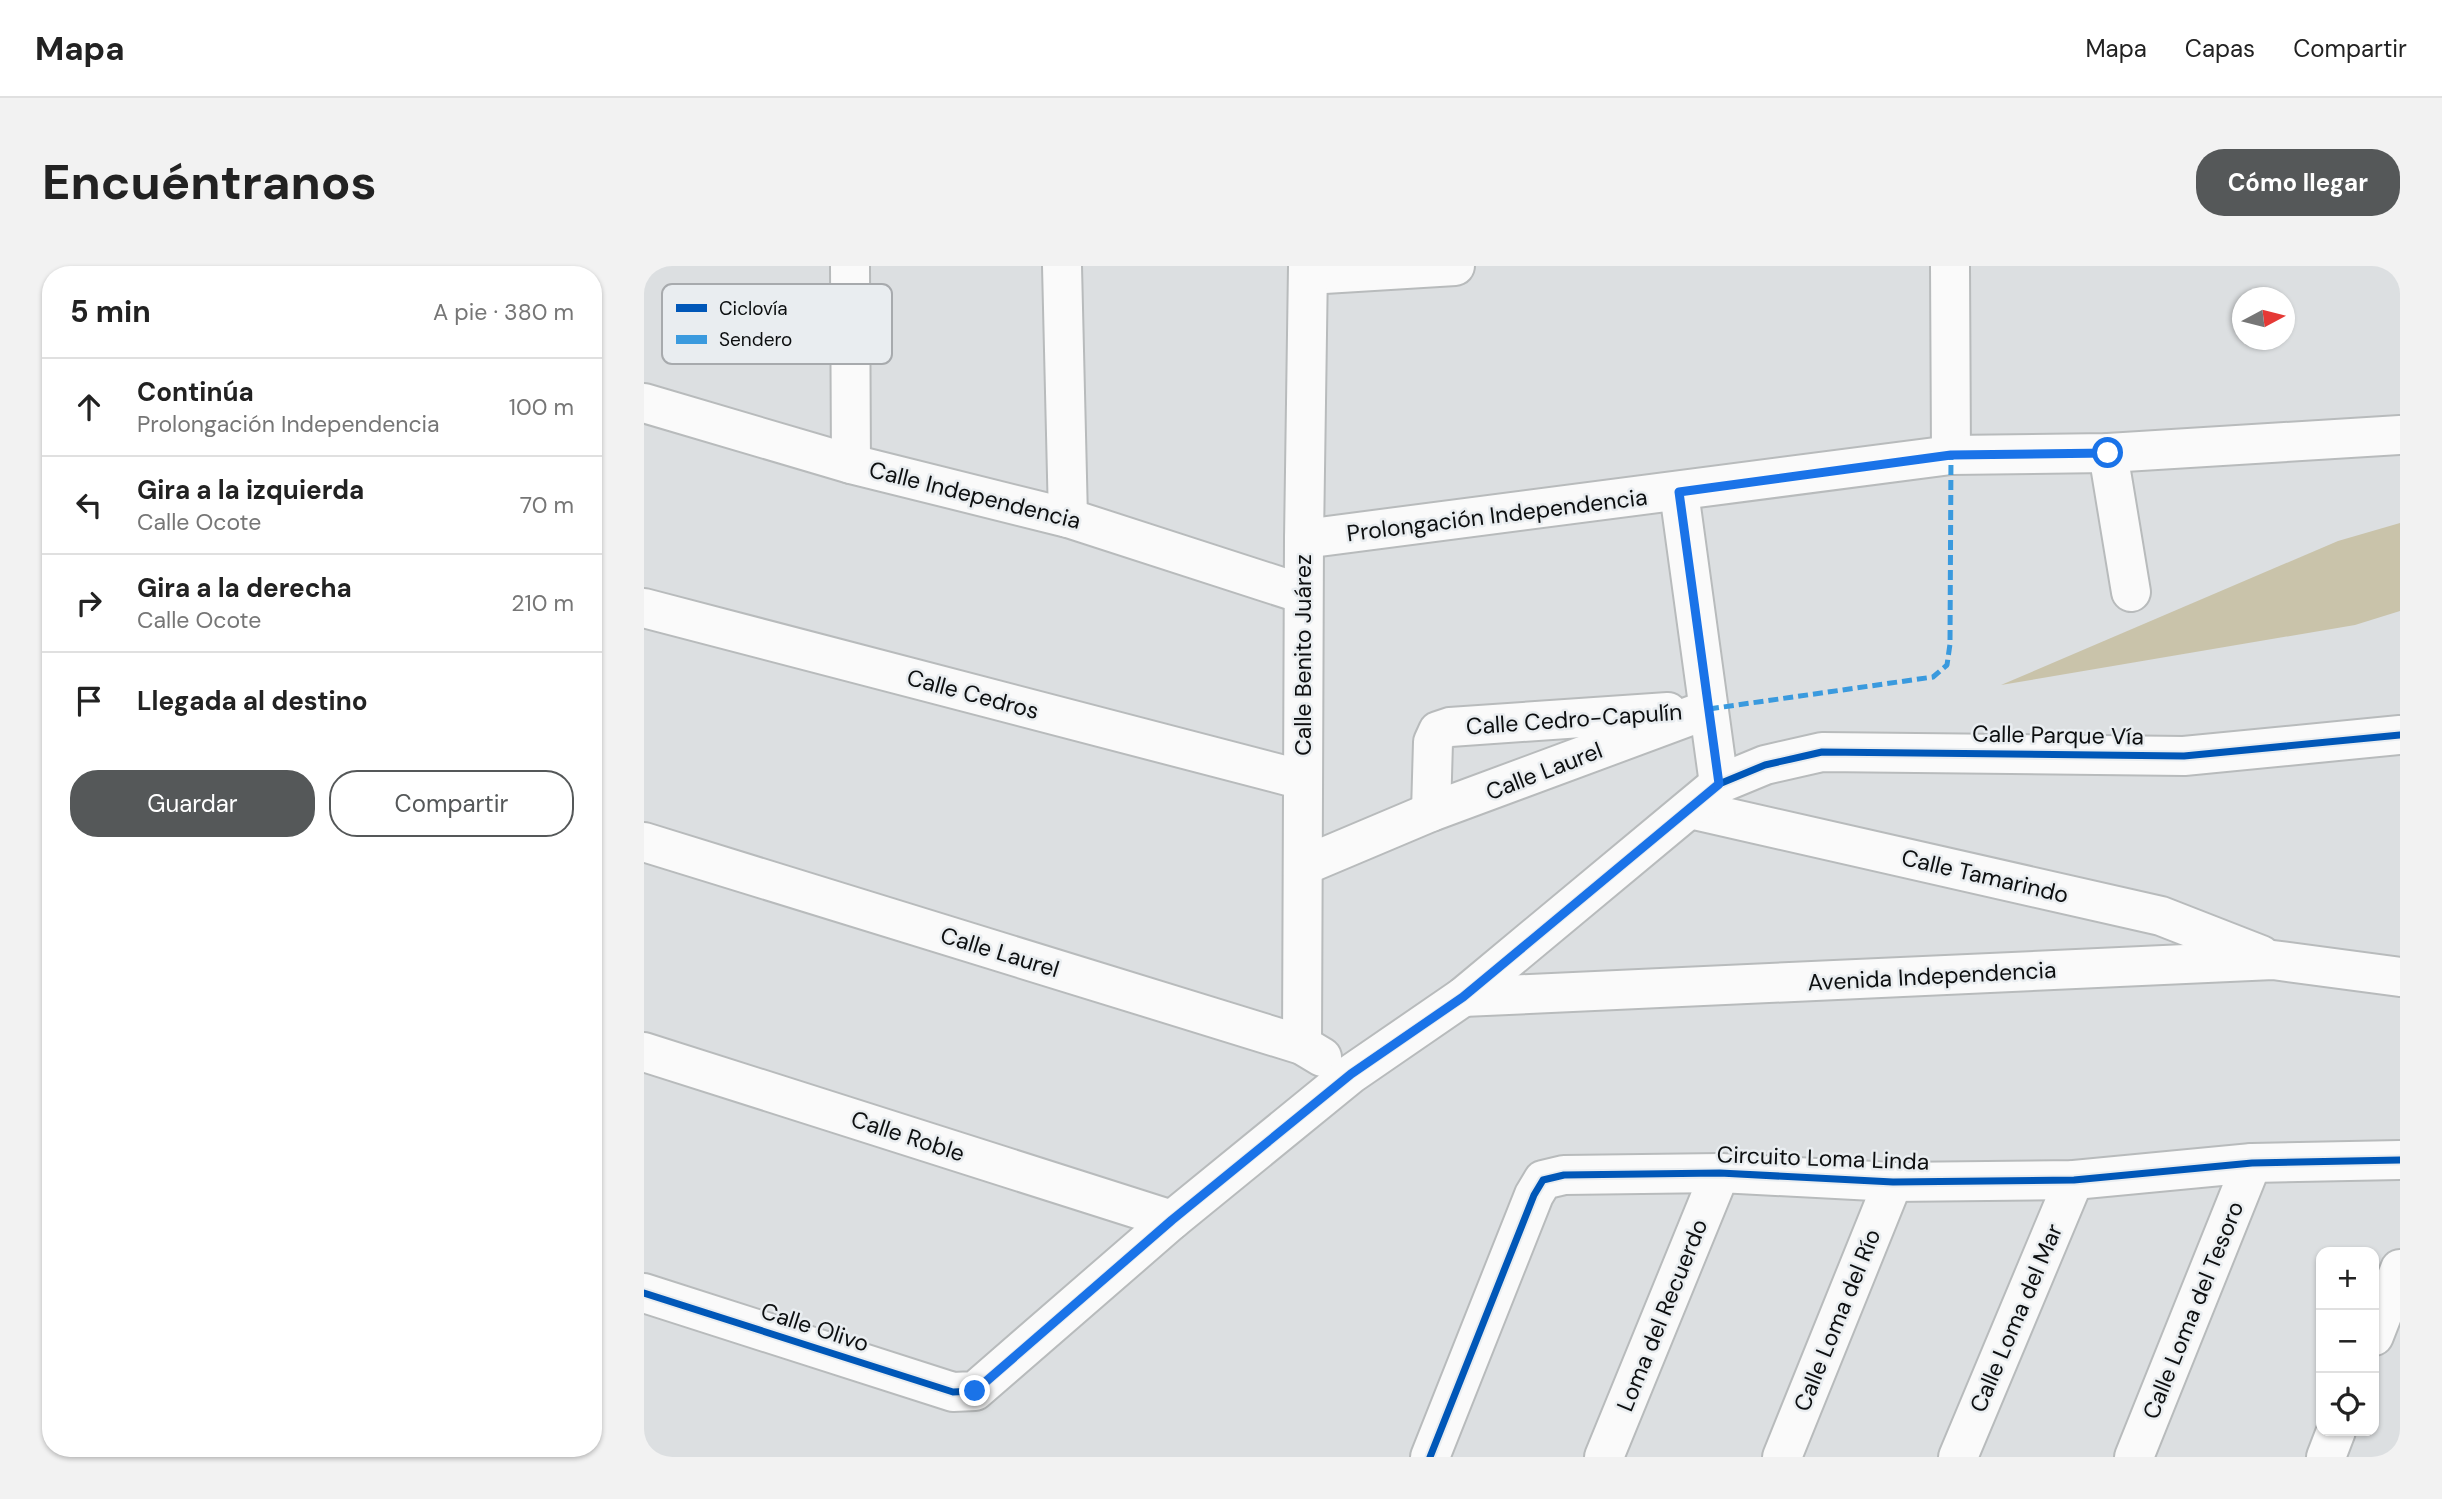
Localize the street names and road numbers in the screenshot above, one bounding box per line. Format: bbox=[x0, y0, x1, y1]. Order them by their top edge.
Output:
street label: Calle Independencia bbox=[866, 454, 1084, 536]
street label: Prolongación Independencia bbox=[1345, 482, 1649, 548]
street label: Calle Benito Juárez bbox=[1288, 554, 1318, 756]
street label: Calle Cedros bbox=[904, 662, 1042, 726]
street label: Calle Cedro-Capulín bbox=[1465, 696, 1683, 742]
street label: Calle Parque Vía bbox=[1972, 719, 2144, 751]
street label: Calle Laurel bbox=[1481, 735, 1607, 807]
street label: Calle Tamarindo bbox=[1899, 842, 2071, 910]
street label: Calle Laurel bbox=[937, 920, 1063, 984]
street label: Avenida Independencia bbox=[1807, 955, 2057, 997]
street label: Calle Roble bbox=[847, 1104, 969, 1168]
street label: Circuito Loma Linda bbox=[1716, 1139, 1930, 1177]
street label: Calle Loma del Tesoro bbox=[2136, 1197, 2250, 1423]
street label: Loma del Recuerdo bbox=[1610, 1214, 1714, 1416]
street label: Calle Loma del Mar bbox=[1963, 1219, 2069, 1417]
street label: Calle Loma del Río bbox=[1787, 1224, 1887, 1416]
street label: Calle Olivo bbox=[757, 1295, 873, 1359]

